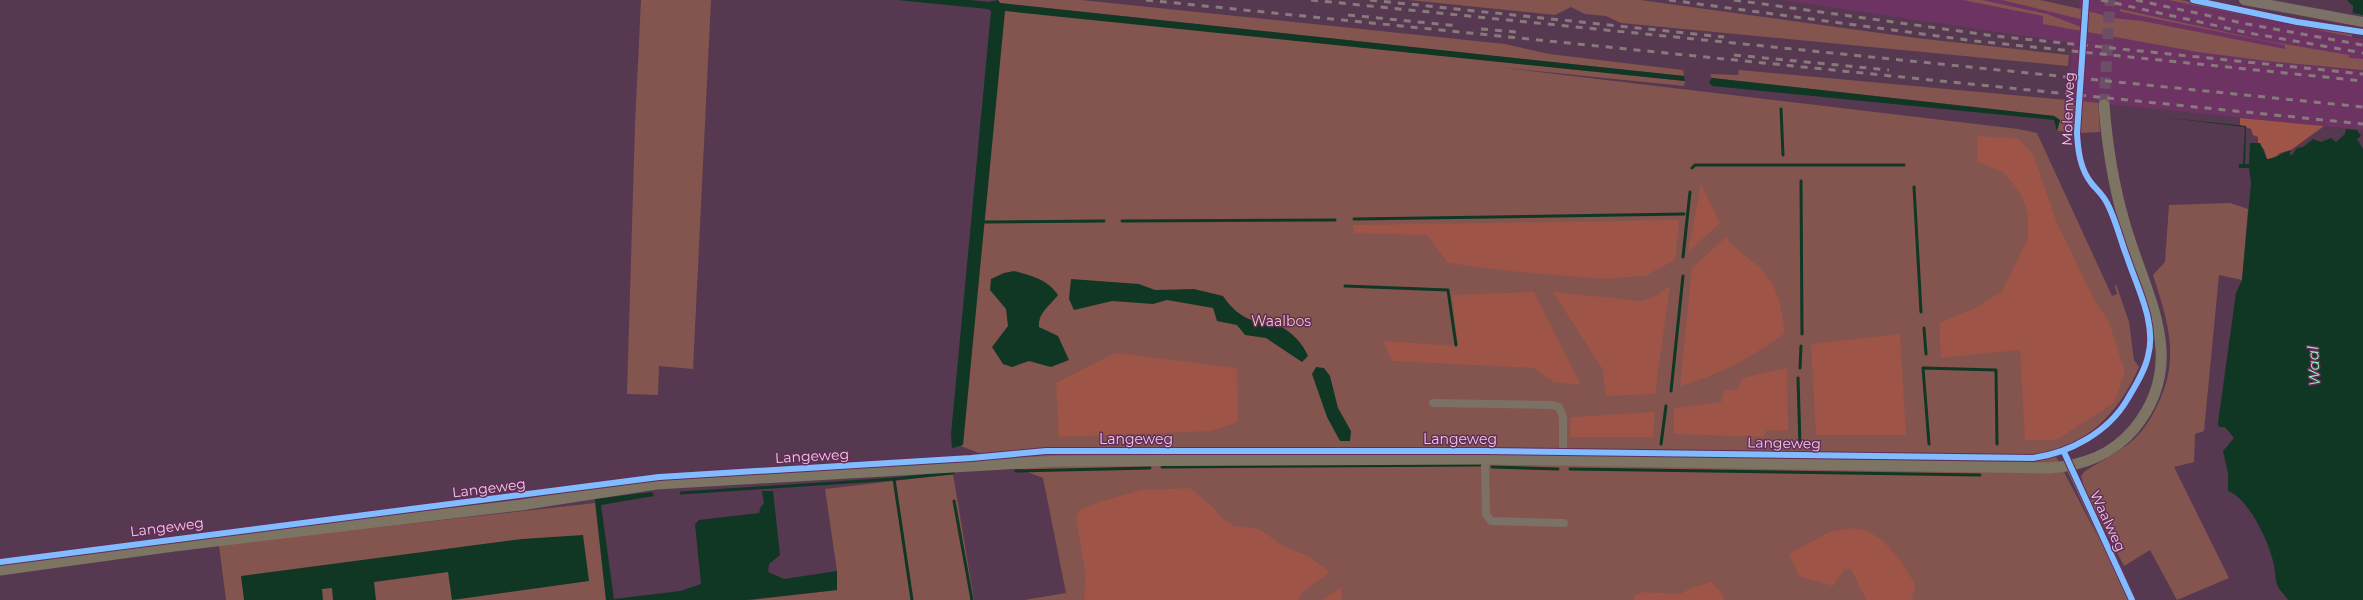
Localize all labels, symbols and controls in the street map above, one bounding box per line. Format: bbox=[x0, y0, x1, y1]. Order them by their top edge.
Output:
street label: Molenweg bbox=[2058, 72, 2078, 146]
park label: Waalbos bbox=[1251, 312, 1311, 330]
water label: Waal bbox=[2303, 346, 2324, 386]
street label: Langeweg bbox=[1099, 430, 1173, 448]
street label: Langeweg bbox=[1423, 430, 1497, 448]
street label: Langeweg bbox=[1747, 433, 1821, 453]
street label: Langeweg bbox=[775, 445, 849, 467]
street label: Langeweg bbox=[451, 475, 527, 501]
street label: Waalweg bbox=[2086, 488, 2130, 554]
street label: Langeweg bbox=[129, 514, 205, 540]

